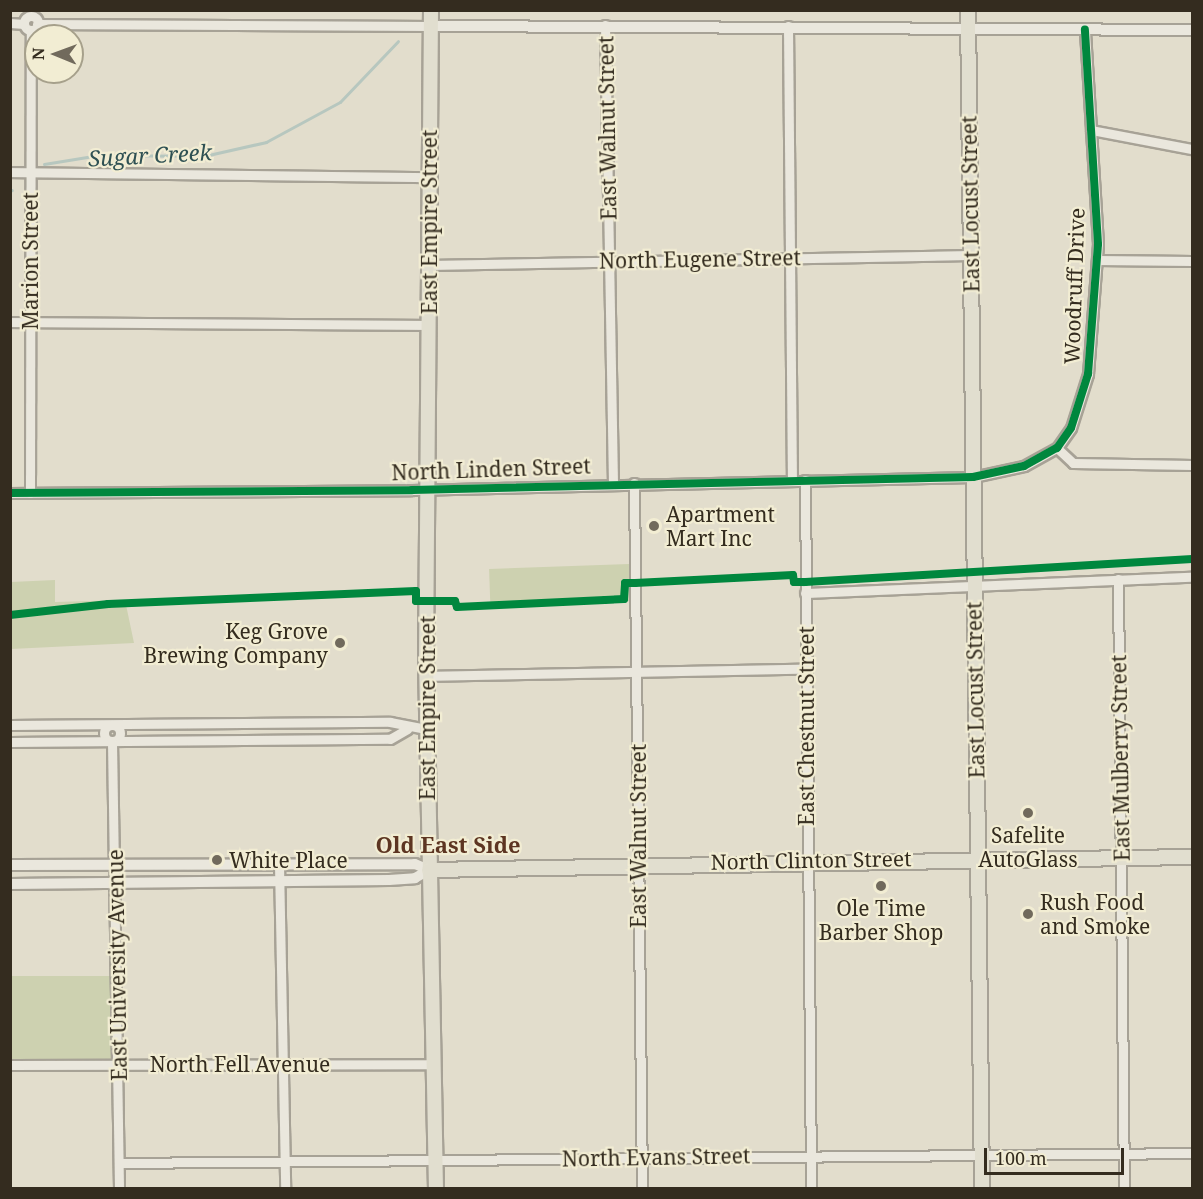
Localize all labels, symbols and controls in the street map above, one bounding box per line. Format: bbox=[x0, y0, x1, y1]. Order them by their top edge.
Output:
north arrow bbox=[24, 24, 84, 84]
street label: East Walnut Street bbox=[593, 36, 621, 220]
text: N bbox=[27, 47, 49, 60]
street label: East Locust Street bbox=[956, 115, 984, 293]
street label: East Empire Street bbox=[416, 130, 442, 314]
water label: Sugar Creek bbox=[87, 139, 213, 171]
street label: Marion Street bbox=[17, 192, 43, 330]
street label: Woodruff Drive bbox=[1059, 207, 1089, 365]
street label: North Eugene Street bbox=[599, 245, 801, 273]
street label: North Linden Street bbox=[391, 453, 591, 485]
place label: Apartment Mart Inc bbox=[666, 501, 775, 551]
marker: Apartment Mart Inc bbox=[647, 519, 661, 533]
street label: East Locust Street bbox=[961, 601, 989, 779]
street label: East Empire Street bbox=[414, 616, 440, 800]
place label: Keg Grove Brewing Company bbox=[143, 618, 328, 668]
street label: East Chestnut Street bbox=[793, 626, 819, 826]
marker: Keg Grove Brewing Company bbox=[333, 636, 347, 650]
street label: East Mulberry Street bbox=[1106, 655, 1134, 861]
street label: East Walnut Street bbox=[625, 744, 651, 928]
marker: Safelite AutoGlass bbox=[1021, 806, 1035, 820]
place label: Safelite AutoGlass bbox=[978, 822, 1078, 872]
district label: Old East Side bbox=[375, 832, 521, 858]
street label: North Clinton Street bbox=[710, 846, 912, 874]
place label: White Place bbox=[229, 847, 348, 873]
street label: East University Avenue bbox=[102, 849, 132, 1081]
marker: White Place bbox=[210, 853, 224, 867]
marker: Ole Time Barber Shop bbox=[874, 879, 888, 893]
place label: Rush Food and Smoke bbox=[1040, 889, 1150, 939]
place label: Ole Time Barber Shop bbox=[819, 895, 943, 945]
marker: Rush Food and Smoke bbox=[1021, 907, 1035, 921]
street label: North Fell Avenue bbox=[150, 1051, 330, 1077]
scale bar bbox=[987, 1136, 1126, 1174]
street label: North Evans Street bbox=[562, 1143, 750, 1171]
text: 100 m bbox=[995, 1146, 1047, 1170]

